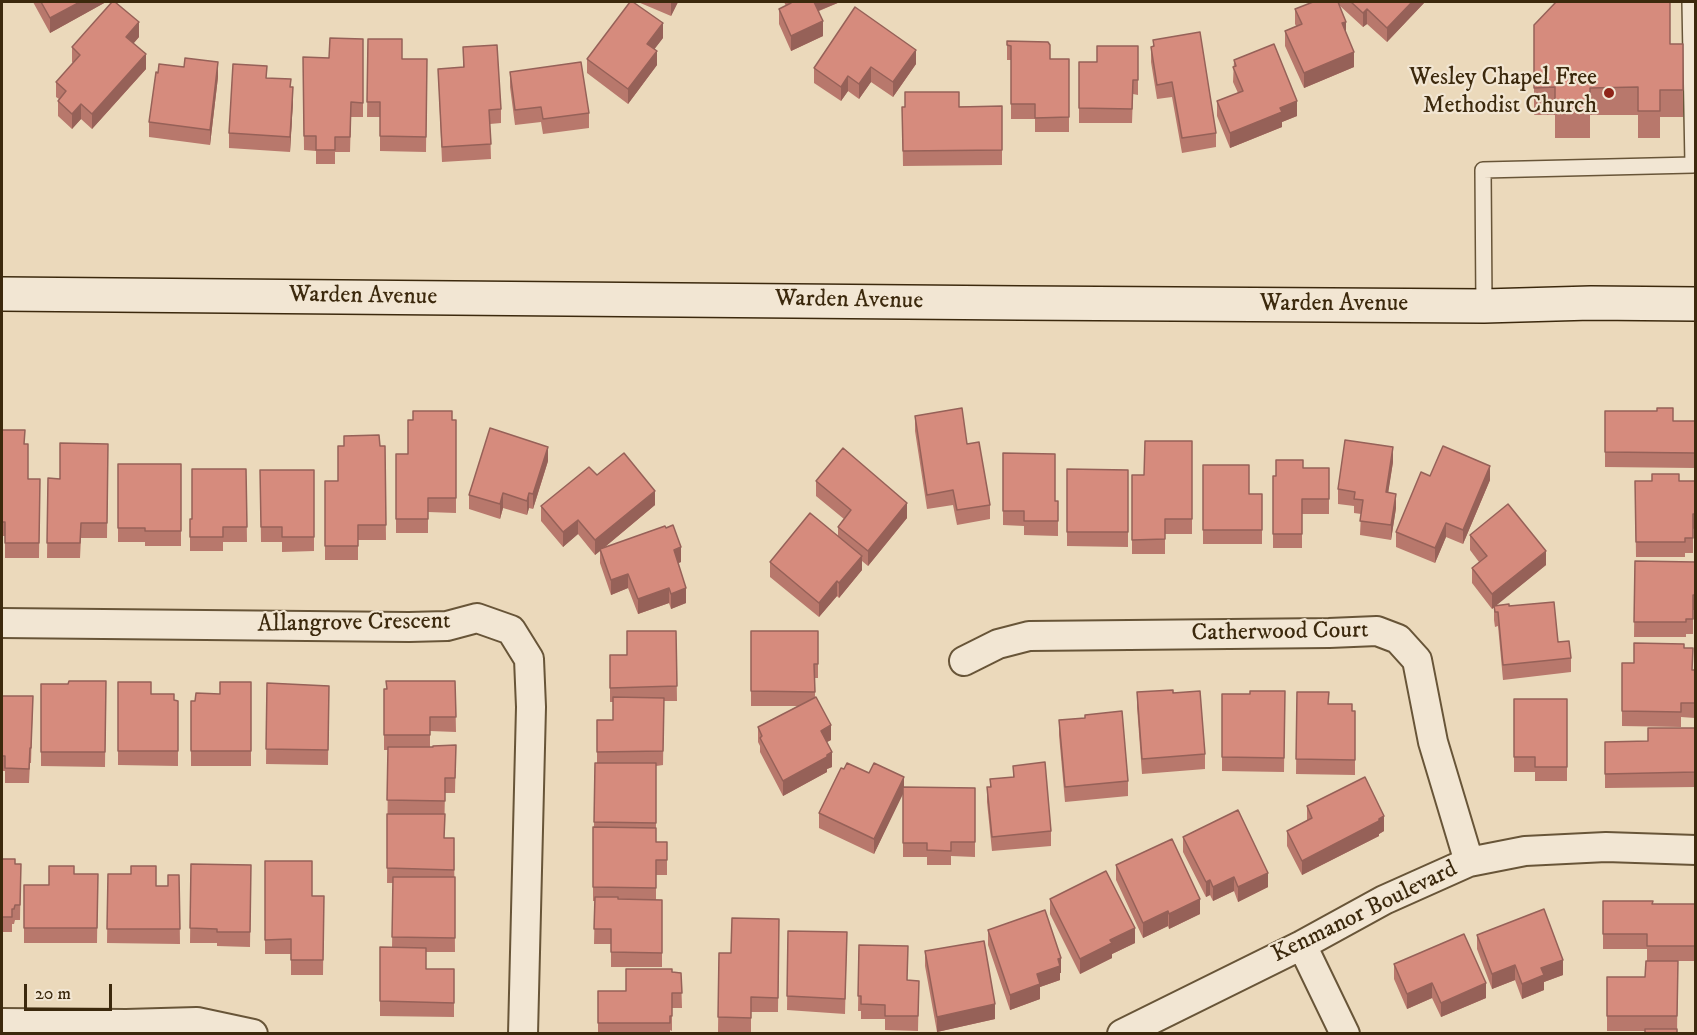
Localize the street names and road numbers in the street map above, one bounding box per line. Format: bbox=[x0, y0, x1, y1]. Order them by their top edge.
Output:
street label: Warden Avenue bbox=[289, 281, 437, 313]
street label: Warden Avenue bbox=[775, 285, 923, 317]
street label: Warden Avenue bbox=[1260, 291, 1408, 319]
street label: Allangrove Crescent bbox=[257, 608, 451, 640]
street label: Catherwood Court bbox=[1191, 617, 1369, 649]
street label: Kenmanor Boulevard bbox=[1268, 856, 1462, 970]

